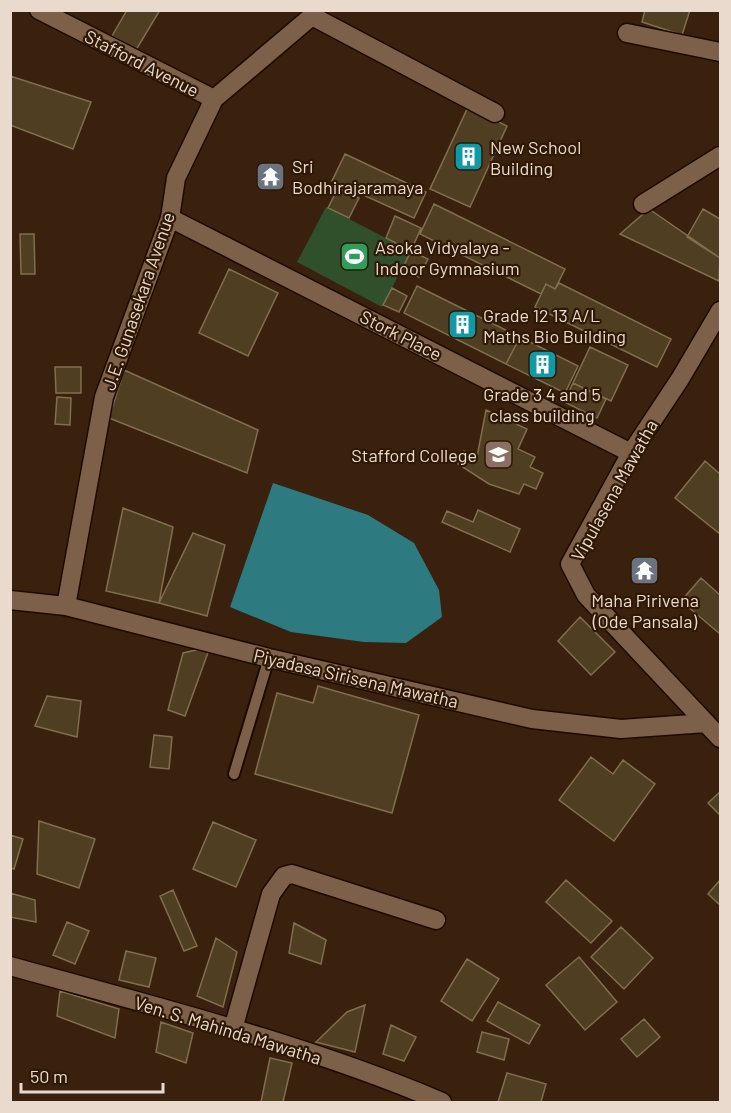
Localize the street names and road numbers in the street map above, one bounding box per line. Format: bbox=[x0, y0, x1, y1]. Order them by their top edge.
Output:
street label: Stafford Avenue bbox=[81, 25, 203, 101]
street label: J.E. Gunasekara Avenue bbox=[97, 209, 179, 393]
street label: Stork Place bbox=[357, 305, 445, 365]
street label: Vipulasena Mawatha bbox=[566, 415, 662, 565]
street label: Piyadasa Sirisena Mawatha bbox=[252, 644, 460, 712]
street label: Ven. S. Mahinda Mawatha bbox=[132, 991, 324, 1069]

